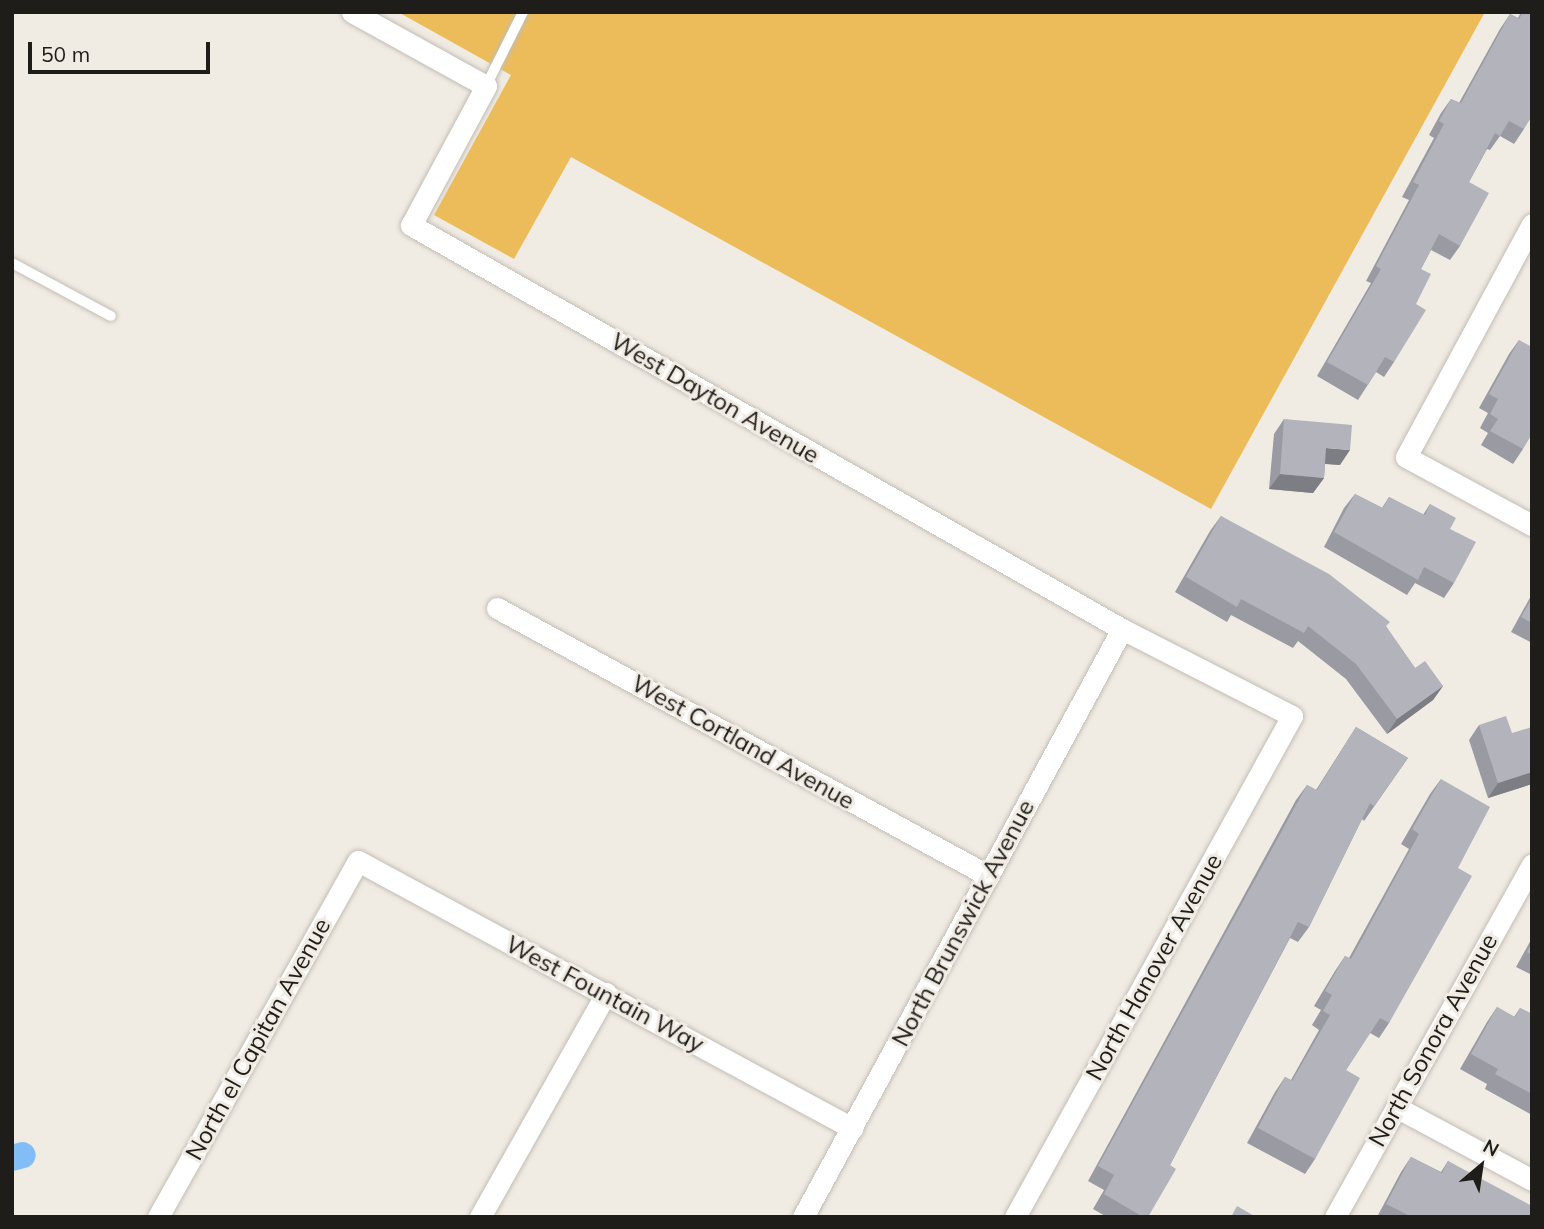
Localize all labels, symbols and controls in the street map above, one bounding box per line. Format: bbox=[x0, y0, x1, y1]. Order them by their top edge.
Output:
scale bar bbox=[32, 28, 214, 72]
text: 50 m bbox=[41, 41, 90, 67]
street label: West Dayton Avenue bbox=[606, 327, 824, 469]
street label: West Cortland Avenue bbox=[627, 669, 859, 815]
street label: North Brunswick Avenue bbox=[886, 795, 1040, 1051]
street label: North Hanover Avenue bbox=[1080, 849, 1228, 1085]
street label: North el Capitan Avenue bbox=[179, 913, 337, 1165]
street label: North Sonora Avenue bbox=[1362, 929, 1504, 1151]
street label: West Fountain Way bbox=[501, 930, 709, 1058]
north arrow bbox=[1446, 1131, 1516, 1201]

